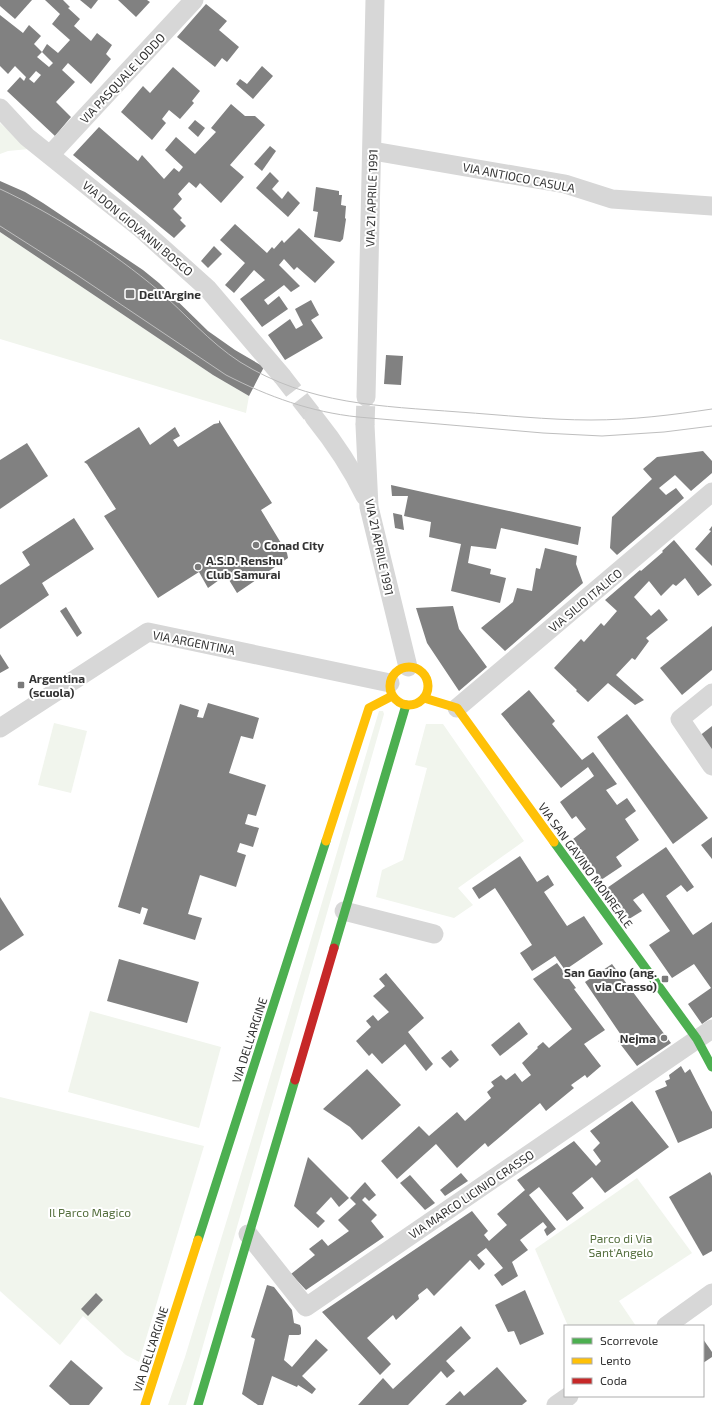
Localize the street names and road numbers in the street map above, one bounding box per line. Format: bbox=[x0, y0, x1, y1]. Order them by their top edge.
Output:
street label: VIA PASQUALE LODDO bbox=[77, 30, 168, 127]
street label: VIA 21 APRILE 1991 bbox=[362, 149, 380, 247]
street label: VIA ANTIOCO CASULA bbox=[462, 159, 577, 195]
street label: VIA DON GIOVANNI BOSCO bbox=[80, 178, 196, 278]
street label: VIA 21 APRILE 1991 bbox=[363, 498, 397, 596]
street label: VIA SILIO ITALICO bbox=[546, 565, 624, 635]
street label: VIA ARGENTINA bbox=[152, 627, 237, 657]
street label: VIA SAN GAVINO MONREALE bbox=[536, 800, 636, 931]
street label: VIA DELL'ARGINE bbox=[229, 995, 270, 1085]
street label: VIA MARCO LICINIO CRASSO bbox=[406, 1147, 536, 1241]
street label: VIA DELL'ARGINE bbox=[130, 1304, 171, 1394]

